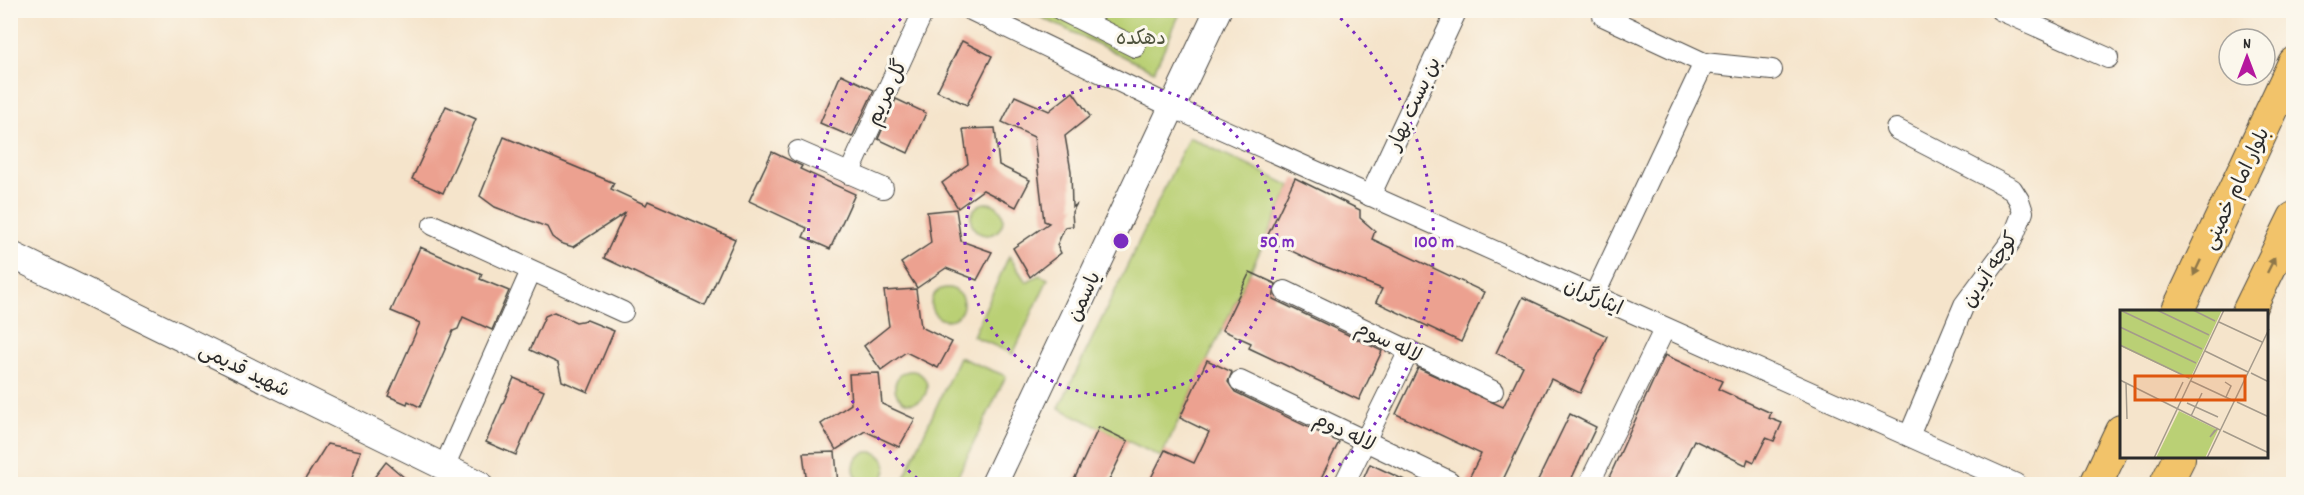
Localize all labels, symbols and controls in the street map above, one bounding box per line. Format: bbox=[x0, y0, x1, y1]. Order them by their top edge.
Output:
park label: دهکده bbox=[1116, 26, 1166, 54]
north arrow bbox=[2217, 27, 2277, 87]
text: N bbox=[2243, 33, 2251, 56]
street label: بن بست بهار bbox=[1381, 53, 1450, 157]
street label: گل مریم bbox=[861, 56, 916, 131]
street label: بلوار امام خمینی bbox=[2197, 124, 2278, 255]
street label: کوچه آیدین bbox=[1956, 227, 2027, 314]
centre of rings bbox=[1111, 231, 1131, 251]
text: 50 m bbox=[1260, 231, 1294, 256]
text: 100 m bbox=[1414, 231, 1454, 256]
one-way arrow bbox=[2266, 256, 2275, 273]
one-way arrow bbox=[2193, 260, 2202, 277]
street label: یاسمن bbox=[1062, 268, 1110, 327]
street label: ایثارگران bbox=[1559, 273, 1627, 324]
inset map bbox=[2120, 310, 2268, 459]
street label: لاله سوم bbox=[1350, 316, 1426, 372]
street label: شهید قدیمی bbox=[193, 338, 294, 406]
street label: لاله دوم bbox=[1308, 407, 1379, 461]

